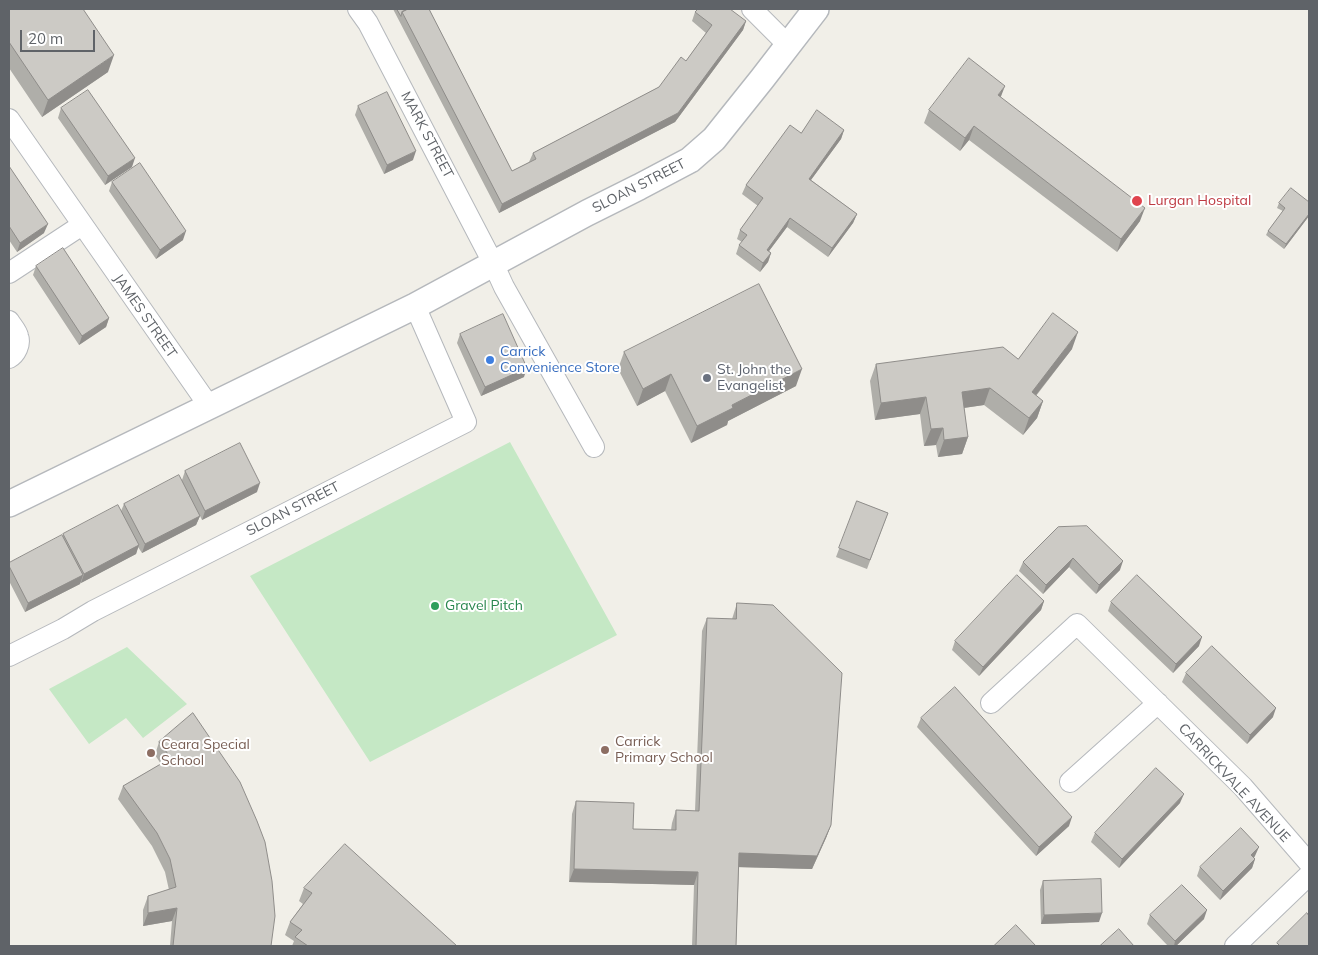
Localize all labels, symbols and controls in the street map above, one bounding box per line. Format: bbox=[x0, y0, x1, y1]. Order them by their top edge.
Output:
scale bar bbox=[22, 20, 98, 52]
text: 20 m bbox=[28, 29, 63, 48]
street label: MARK STREET bbox=[397, 89, 457, 181]
street label: SLOAN STREET bbox=[590, 155, 688, 217]
place label: Lurgan Hospital bbox=[1148, 193, 1251, 209]
marker: Lurgan Hospital bbox=[1130, 194, 1144, 208]
street label: JAMES STREET bbox=[110, 271, 180, 361]
place label: Carrick Convenience Store bbox=[500, 344, 620, 377]
marker: Carrick Convenience Store bbox=[484, 354, 496, 366]
place label: St. John the Evangelist bbox=[717, 362, 791, 394]
marker: St. John the Evangelist bbox=[701, 372, 713, 384]
street label: SLOAN STREET bbox=[244, 478, 342, 540]
place label: Gravel Pitch bbox=[445, 598, 523, 614]
marker: Gravel Pitch bbox=[429, 600, 441, 612]
street label: CARRICKVALE AVENUE bbox=[1175, 720, 1293, 846]
place label: Carrick Primary School bbox=[615, 734, 713, 766]
place label: Ceara Special School bbox=[161, 737, 250, 770]
marker: Carrick Primary School bbox=[599, 744, 611, 756]
marker: Ceara Special School bbox=[145, 747, 157, 759]

